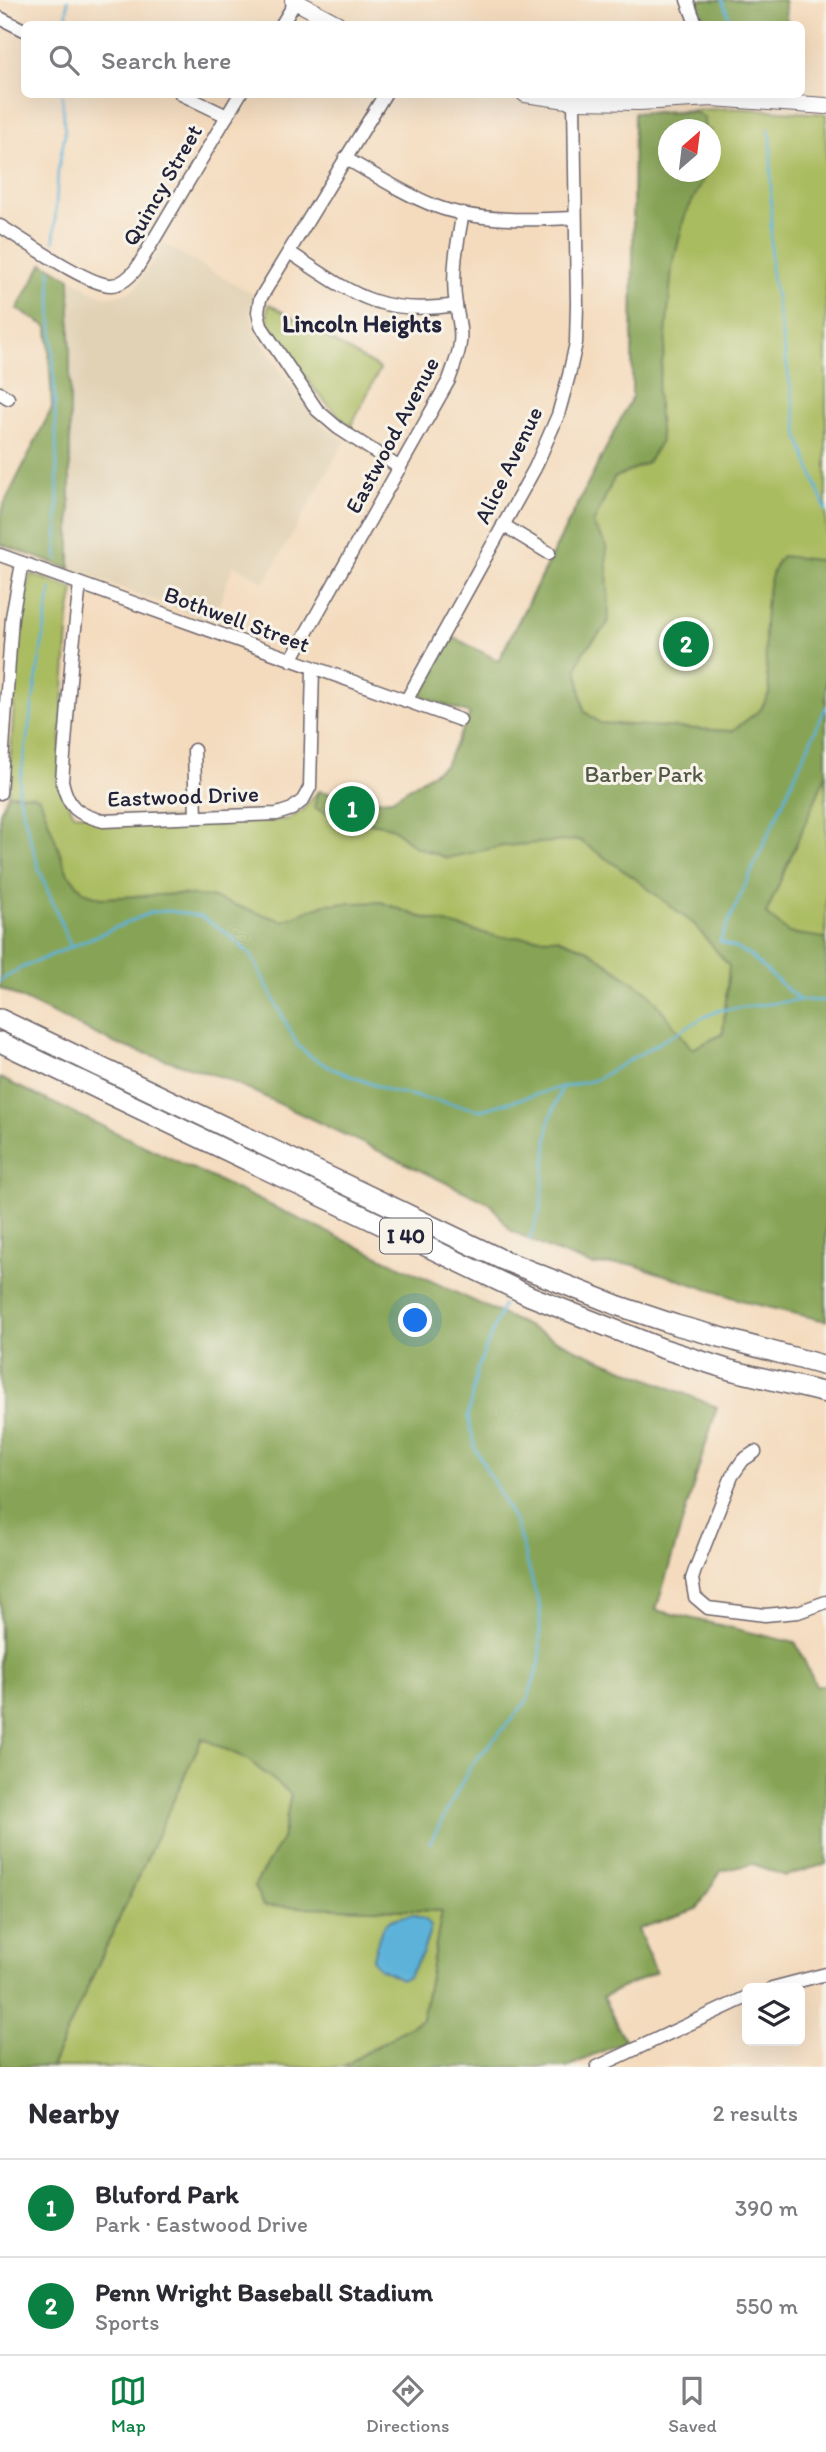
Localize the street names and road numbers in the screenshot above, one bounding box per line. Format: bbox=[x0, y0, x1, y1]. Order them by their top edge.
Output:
street label: Quincy Street bbox=[116, 119, 208, 251]
street label: Eastwood Avenue bbox=[339, 352, 445, 518]
street label: Alice Avenue bbox=[468, 402, 548, 528]
street label: Bothwell Street bbox=[160, 580, 314, 658]
street label: Eastwood Drive bbox=[107, 779, 259, 813]
road number: I 40 bbox=[380, 1218, 432, 1254]

